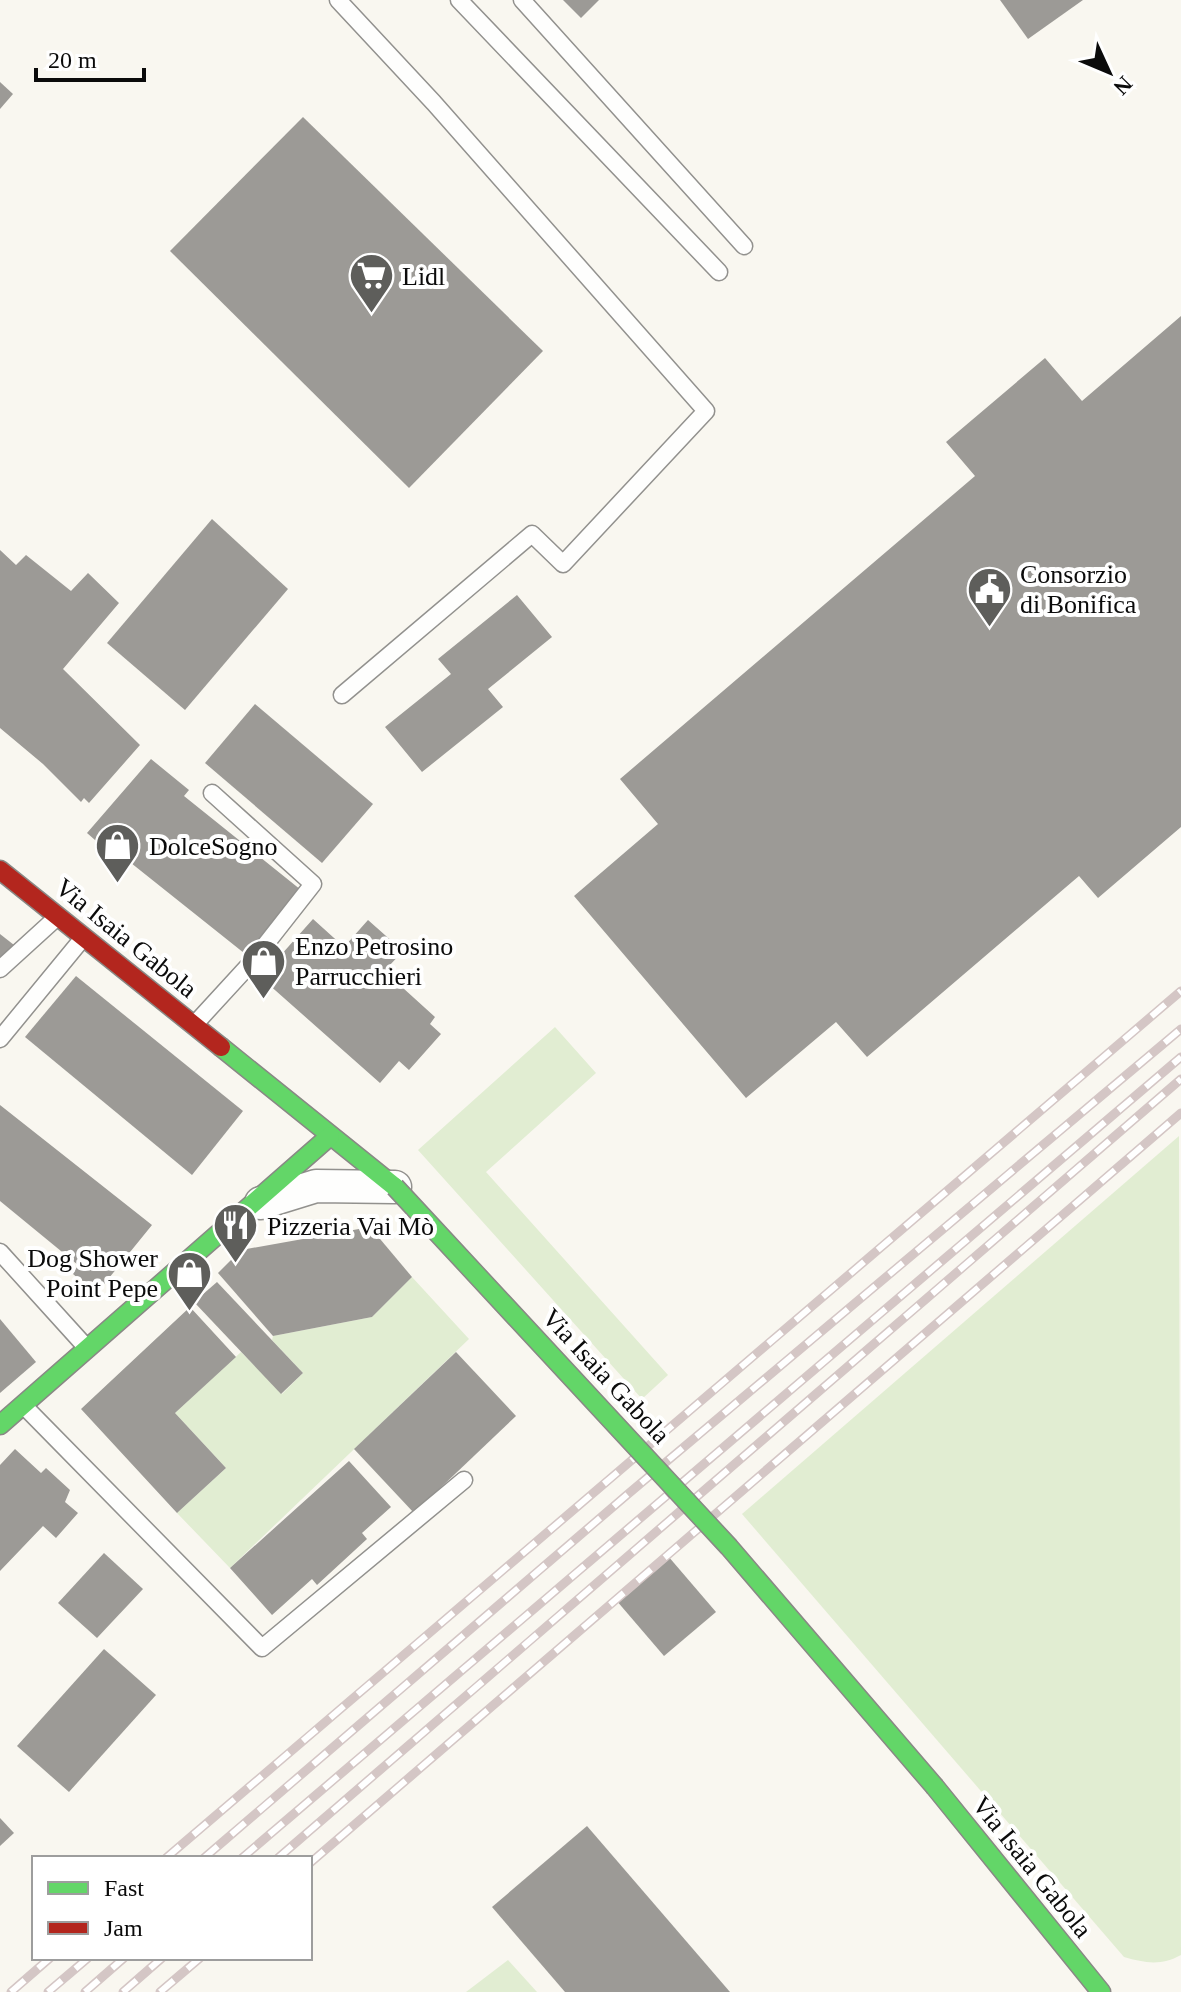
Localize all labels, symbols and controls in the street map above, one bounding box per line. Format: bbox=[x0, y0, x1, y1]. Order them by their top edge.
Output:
scale bar bbox=[36, 32, 144, 82]
north arrow bbox=[1069, 32, 1149, 112]
text: 20 m bbox=[48, 47, 97, 73]
text: N bbox=[1108, 71, 1138, 100]
supermarket icon: Lidl bbox=[347, 252, 395, 315]
place label: Lidl bbox=[402, 262, 445, 291]
place label: Consorzio di Bonifica bbox=[1020, 560, 1137, 619]
public building icon: Consorzio di Bonifica bbox=[965, 565, 1013, 628]
shop icon: DolceSogno bbox=[94, 822, 142, 885]
place label: DolceSogno bbox=[149, 832, 278, 861]
street label: Via Isaia Gabola bbox=[50, 872, 203, 1004]
place label: Enzo Petrosino Parrucchieri bbox=[295, 932, 453, 991]
shop icon: Enzo Petrosino Parrucchieri bbox=[240, 937, 288, 1000]
restaurant icon: Pizzeria Vai Mò bbox=[212, 1202, 260, 1265]
place label: Pizzeria Vai Mò bbox=[267, 1212, 434, 1241]
place label: Dog Shower Point Pepe bbox=[27, 1244, 158, 1303]
shop icon: Dog Shower Point Pepe bbox=[165, 1249, 213, 1312]
street label: Via Isaia Gabola bbox=[536, 1303, 676, 1450]
street label: Via Isaia Gabola bbox=[966, 1791, 1098, 1944]
legend bbox=[32, 1856, 312, 1960]
text: Fast bbox=[104, 1875, 144, 1901]
text: Jam bbox=[104, 1915, 143, 1941]

